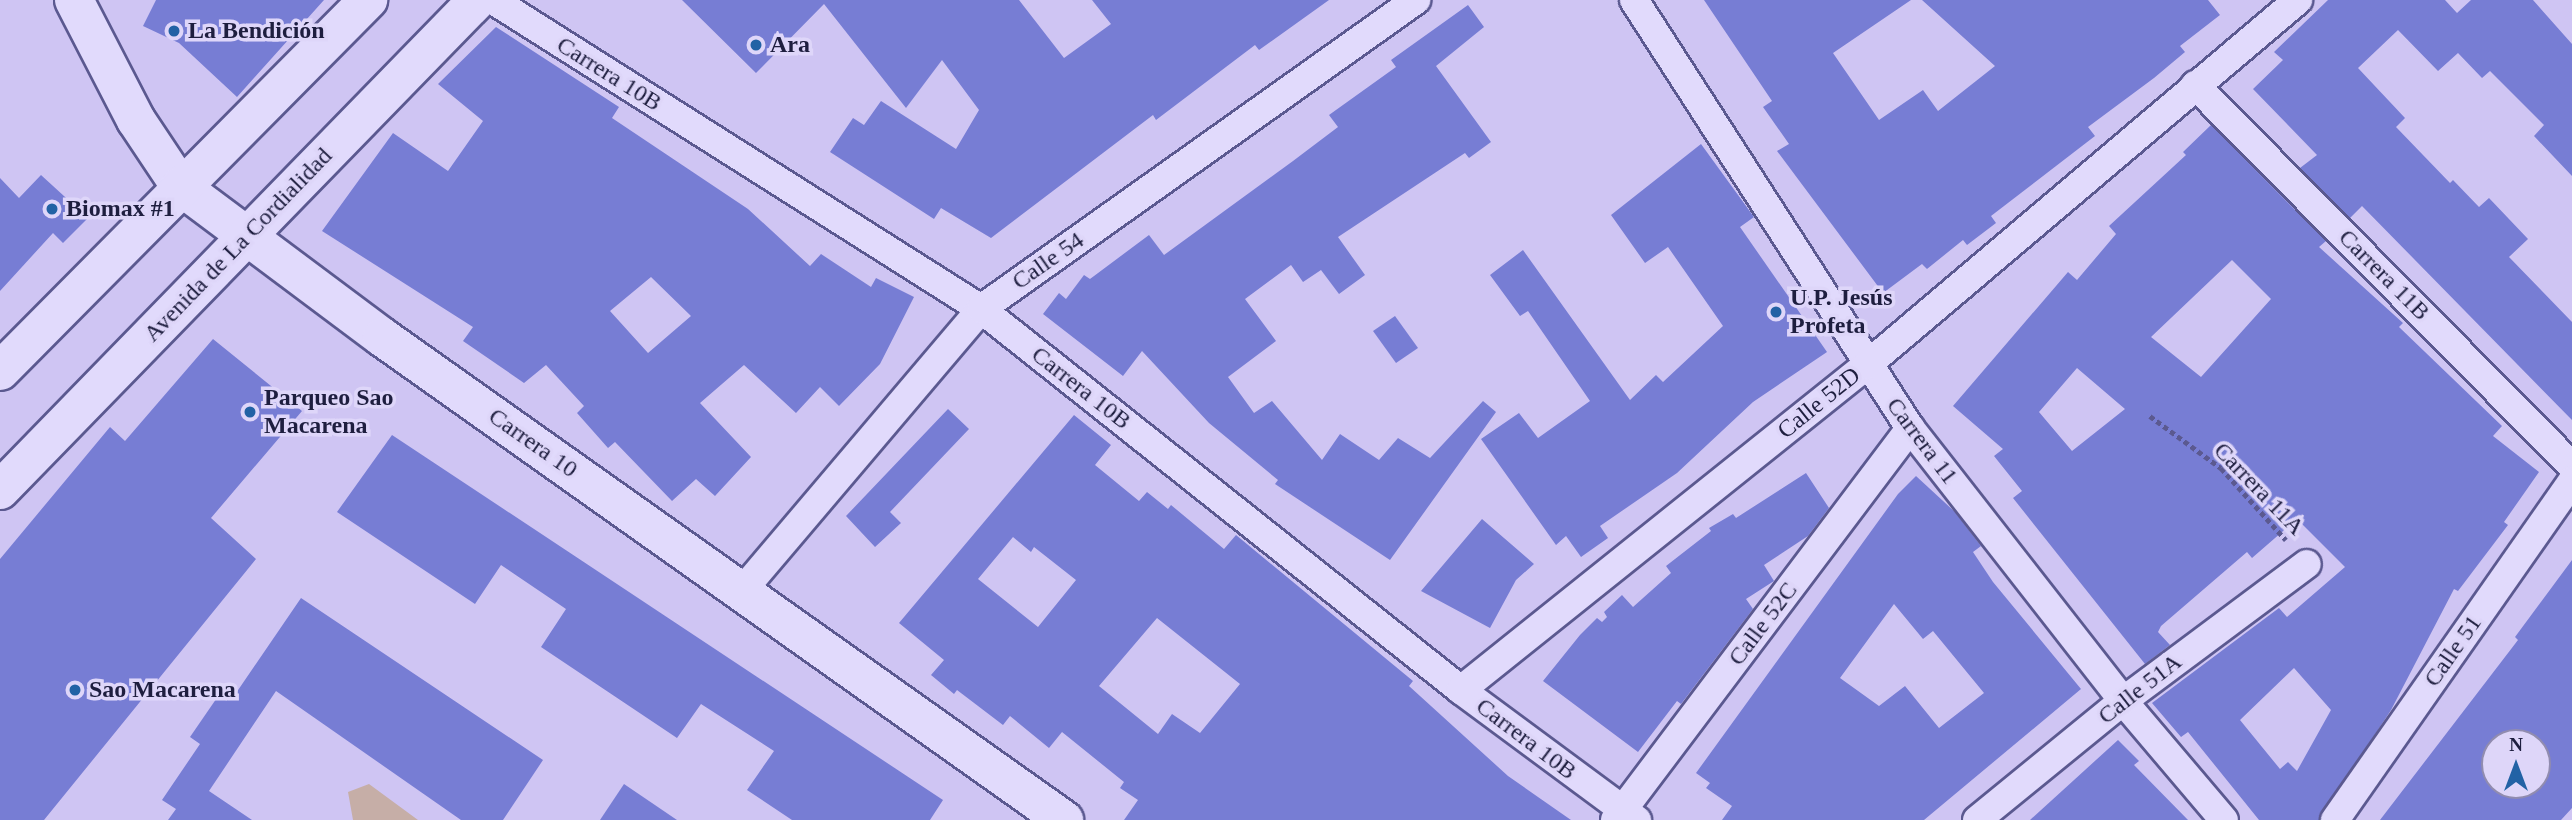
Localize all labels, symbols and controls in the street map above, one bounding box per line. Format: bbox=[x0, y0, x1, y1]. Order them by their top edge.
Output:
place label: La Bendición bbox=[188, 17, 325, 45]
marker: La Bendición bbox=[166, 23, 182, 39]
street label: Carrera 10B bbox=[551, 31, 667, 117]
place label: Ara bbox=[770, 31, 810, 59]
marker: Ara bbox=[748, 37, 764, 53]
street label: Avenida de La Cordialidad bbox=[138, 142, 338, 348]
place label: Biomax #1 bbox=[66, 195, 175, 223]
marker: Biomax #1 bbox=[44, 201, 60, 217]
street label: Carrera 11B bbox=[2332, 223, 2436, 327]
street label: Calle 54 bbox=[1007, 226, 1089, 296]
place label: U.P. Jesús Profeta bbox=[1790, 284, 1892, 340]
marker: U.P. Jesús Profeta bbox=[1768, 304, 1784, 320]
street label: Carrera 10B bbox=[1026, 340, 1136, 436]
street label: Calle 52D bbox=[1772, 361, 1866, 445]
place label: Parqueo Sao Macarena bbox=[264, 384, 394, 440]
street label: Carrera 11 bbox=[1880, 392, 1964, 490]
street label: Carrera 10 bbox=[483, 402, 583, 484]
marker: Parqueo Sao Macarena bbox=[242, 404, 258, 420]
street label: Carrera 11A bbox=[2208, 436, 2310, 542]
street label: Calle 52C bbox=[1722, 577, 1804, 671]
street label: Calle 51 bbox=[2418, 610, 2488, 692]
street label: Calle 51A bbox=[2093, 647, 2187, 731]
place label: Sao Macarena bbox=[89, 676, 236, 704]
marker: Sao Macarena bbox=[67, 682, 83, 698]
street label: Carrera 10B bbox=[1470, 692, 1582, 786]
north arrow bbox=[2481, 729, 2551, 799]
text: N bbox=[2509, 734, 2523, 755]

